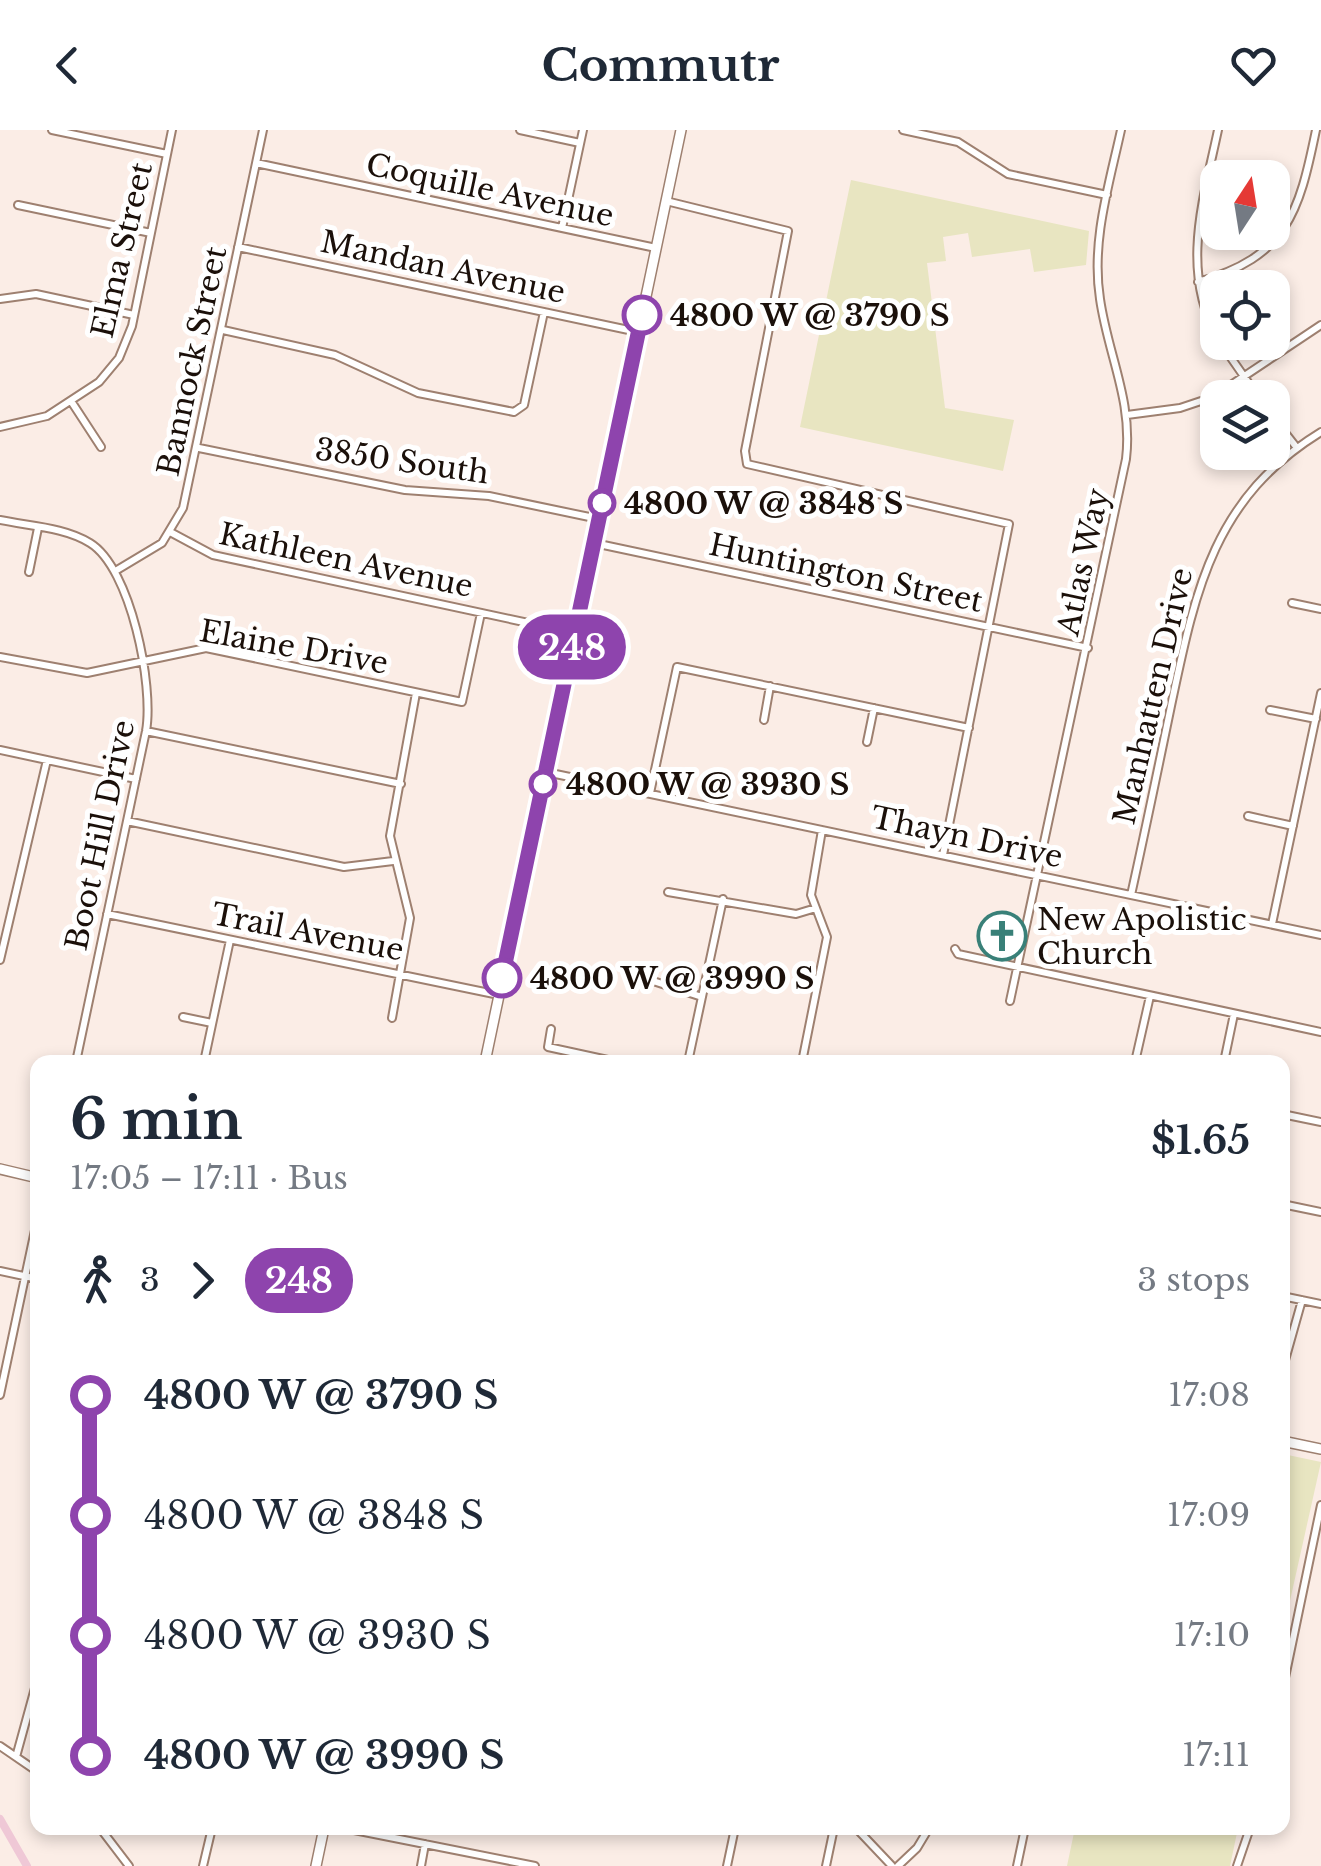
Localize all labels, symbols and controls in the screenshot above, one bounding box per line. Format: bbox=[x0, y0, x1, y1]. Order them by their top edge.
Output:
text: Commutr bbox=[542, 37, 779, 93]
icon: back bbox=[40, 38, 95, 93]
icon: heart bbox=[1226, 38, 1281, 93]
street label: Coquille Avenue bbox=[363, 146, 617, 234]
street label: Elma Street bbox=[84, 158, 160, 341]
north arrow bbox=[1200, 160, 1290, 250]
map controls bbox=[1200, 160, 1290, 470]
street label: Mandan Avenue bbox=[317, 223, 569, 311]
street label: Bannock Street bbox=[150, 242, 235, 479]
button: locate bbox=[1200, 270, 1290, 360]
marker: 4800 W @ 3790 S bbox=[623, 296, 661, 334]
place label: 4800 W @ 3790 S bbox=[670, 297, 950, 334]
button: layers bbox=[1200, 380, 1290, 470]
street label: 3850 South bbox=[313, 431, 491, 491]
place label: 4800 W @ 3848 S bbox=[624, 485, 903, 522]
street label: Atlas Way bbox=[1049, 485, 1117, 640]
marker: 4800 W @ 3848 S bbox=[589, 490, 615, 516]
street label: Kathleen Avenue bbox=[216, 515, 476, 605]
street label: Huntington Street bbox=[706, 526, 987, 620]
street label: Manhatten Drive bbox=[1105, 564, 1201, 828]
street label: Elaine Drive bbox=[197, 612, 391, 682]
line badge: 248 bbox=[514, 614, 630, 680]
text: 248 bbox=[538, 626, 606, 669]
street label: Boot Hill Drive bbox=[58, 717, 142, 953]
place label: 4800 W @ 3930 S bbox=[566, 766, 849, 803]
marker: 4800 W @ 3930 S bbox=[530, 771, 556, 797]
street label: Thayn Drive bbox=[868, 799, 1066, 875]
street label: Trail Avenue bbox=[209, 895, 407, 969]
place label: New Apolistic Church bbox=[1037, 901, 1247, 972]
church icon: New Apolistic Church bbox=[976, 910, 1028, 962]
marker: 4800 W @ 3990 S bbox=[483, 959, 521, 997]
place label: 4800 W @ 3990 S bbox=[530, 960, 815, 997]
text: 6 min bbox=[70, 1086, 242, 1154]
text: $1.65 bbox=[1151, 1117, 1250, 1164]
text: 17:05 – 17:11 · Bus bbox=[70, 1158, 348, 1198]
icon: walk bbox=[70, 1253, 125, 1308]
icon: forward bbox=[175, 1253, 230, 1308]
text: 248 bbox=[265, 1259, 333, 1302]
text: 3 bbox=[140, 1260, 160, 1300]
text: 3 stops bbox=[1137, 1260, 1250, 1300]
text: 4800 W @ 3790 S bbox=[144, 1372, 498, 1419]
text: 17:08 bbox=[1168, 1375, 1250, 1415]
text: 4800 W @ 3848 S bbox=[144, 1492, 484, 1539]
text: 17:09 bbox=[1167, 1495, 1250, 1535]
text: 4800 W @ 3930 S bbox=[144, 1612, 491, 1659]
text: 17:10 bbox=[1173, 1615, 1250, 1655]
text: 4800 W @ 3990 S bbox=[144, 1732, 504, 1779]
text: 17:11 bbox=[1182, 1735, 1250, 1775]

